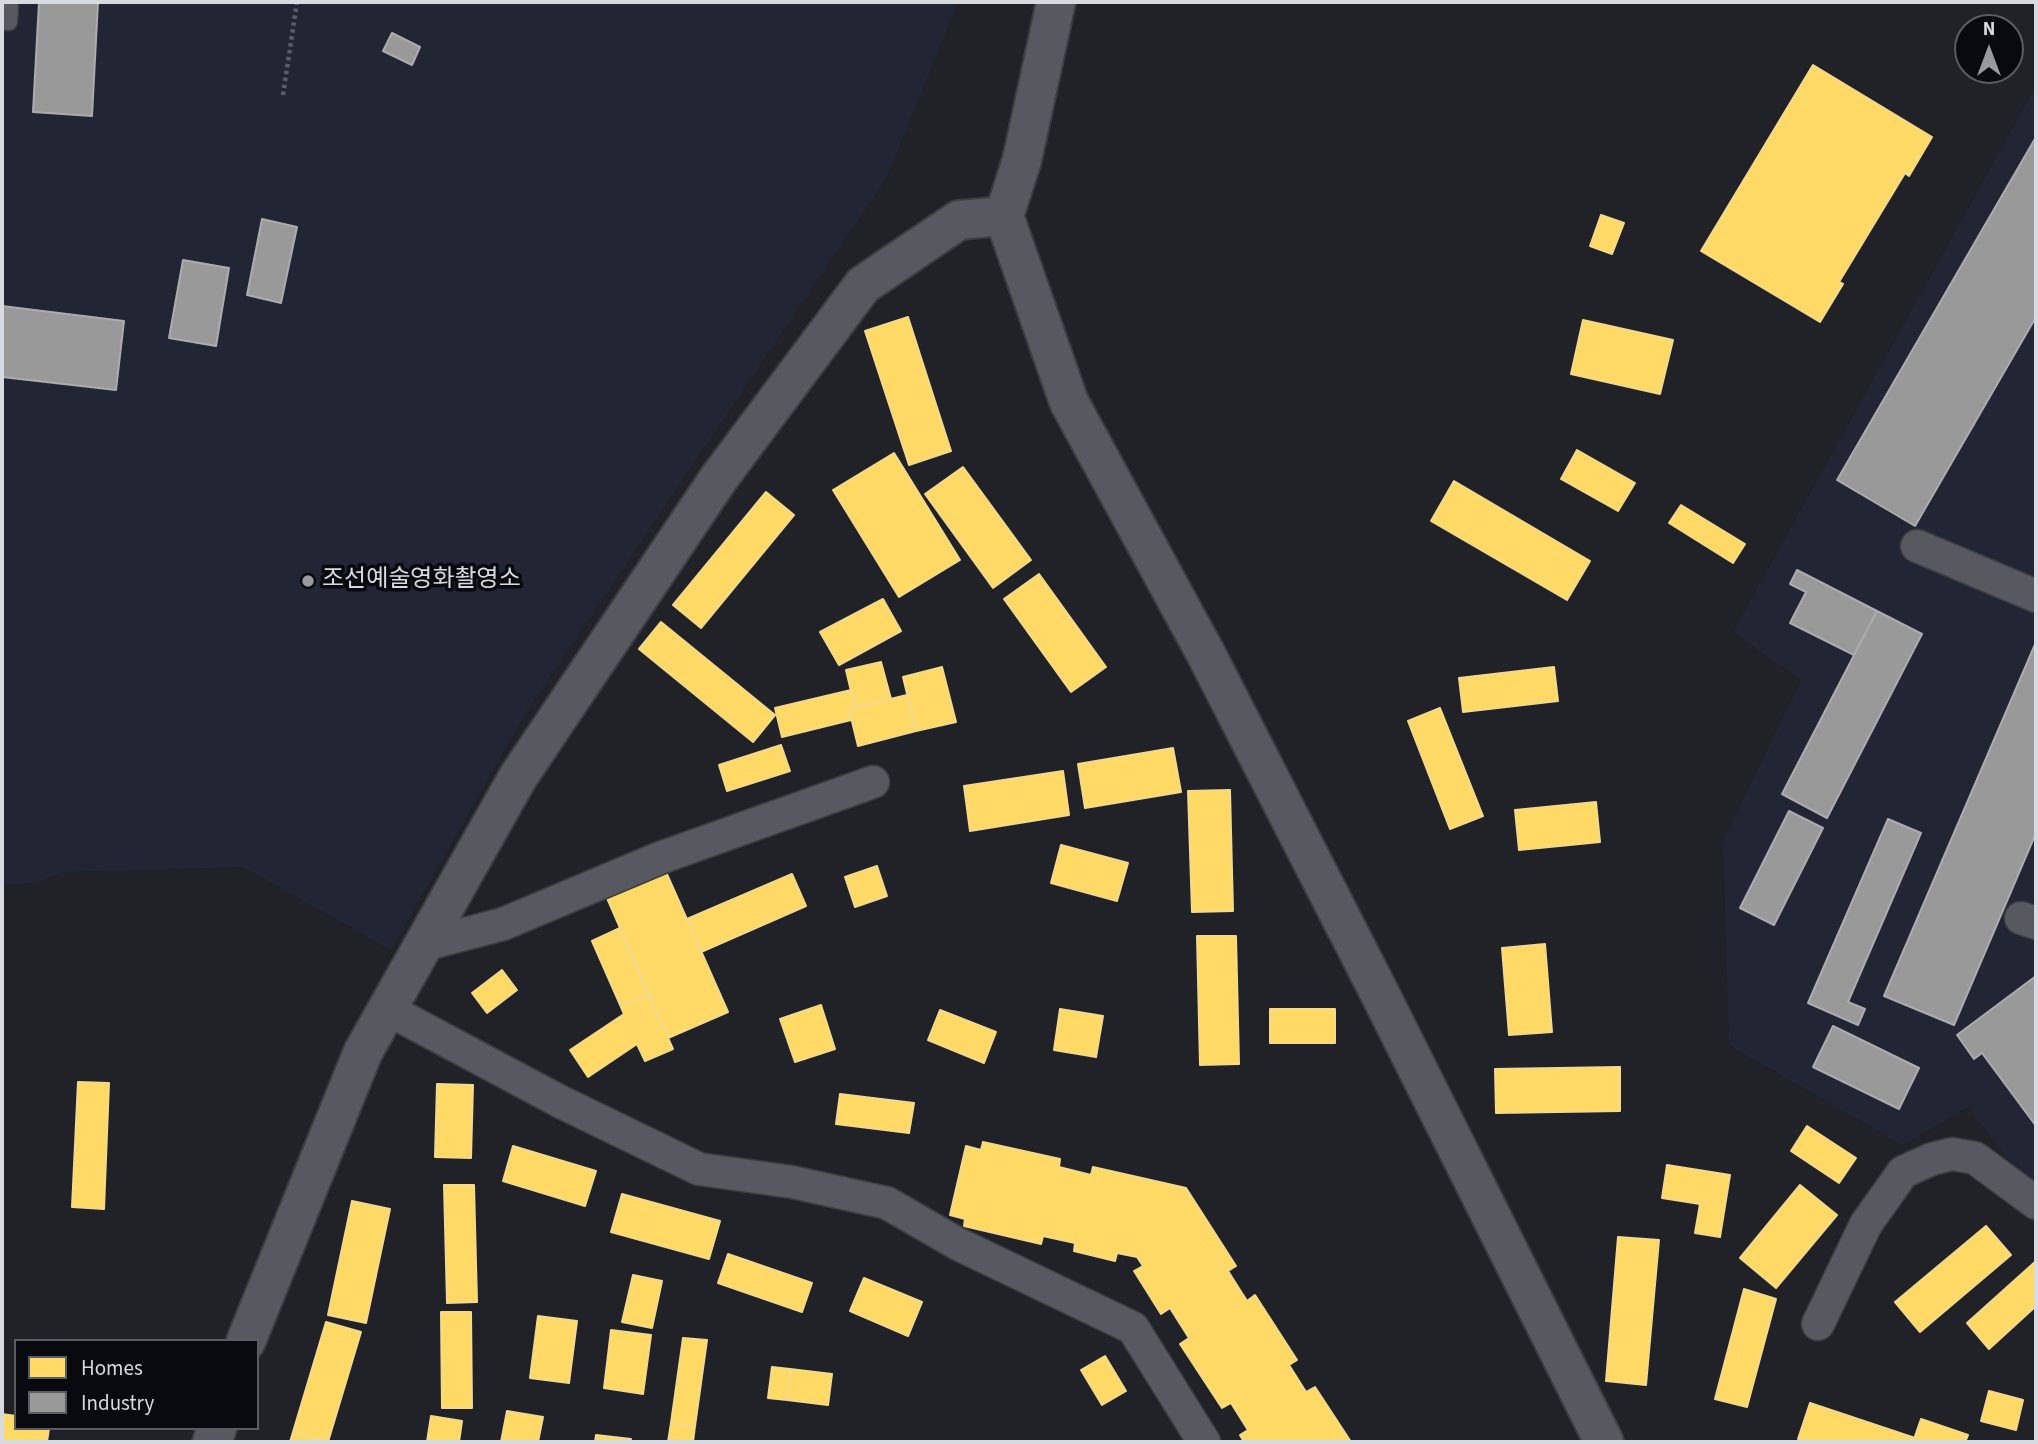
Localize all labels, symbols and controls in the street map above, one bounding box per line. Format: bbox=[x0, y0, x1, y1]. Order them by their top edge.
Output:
north arrow bbox=[1954, 14, 2024, 84]
text: N bbox=[1983, 16, 1995, 43]
place label: 조선예술영화촬영소 bbox=[322, 567, 521, 595]
marker: 조선예술영화촬영소 bbox=[300, 573, 316, 589]
legend bbox=[14, 1339, 259, 1430]
text: Homes bbox=[81, 1353, 143, 1383]
text: Industry bbox=[81, 1388, 154, 1418]

